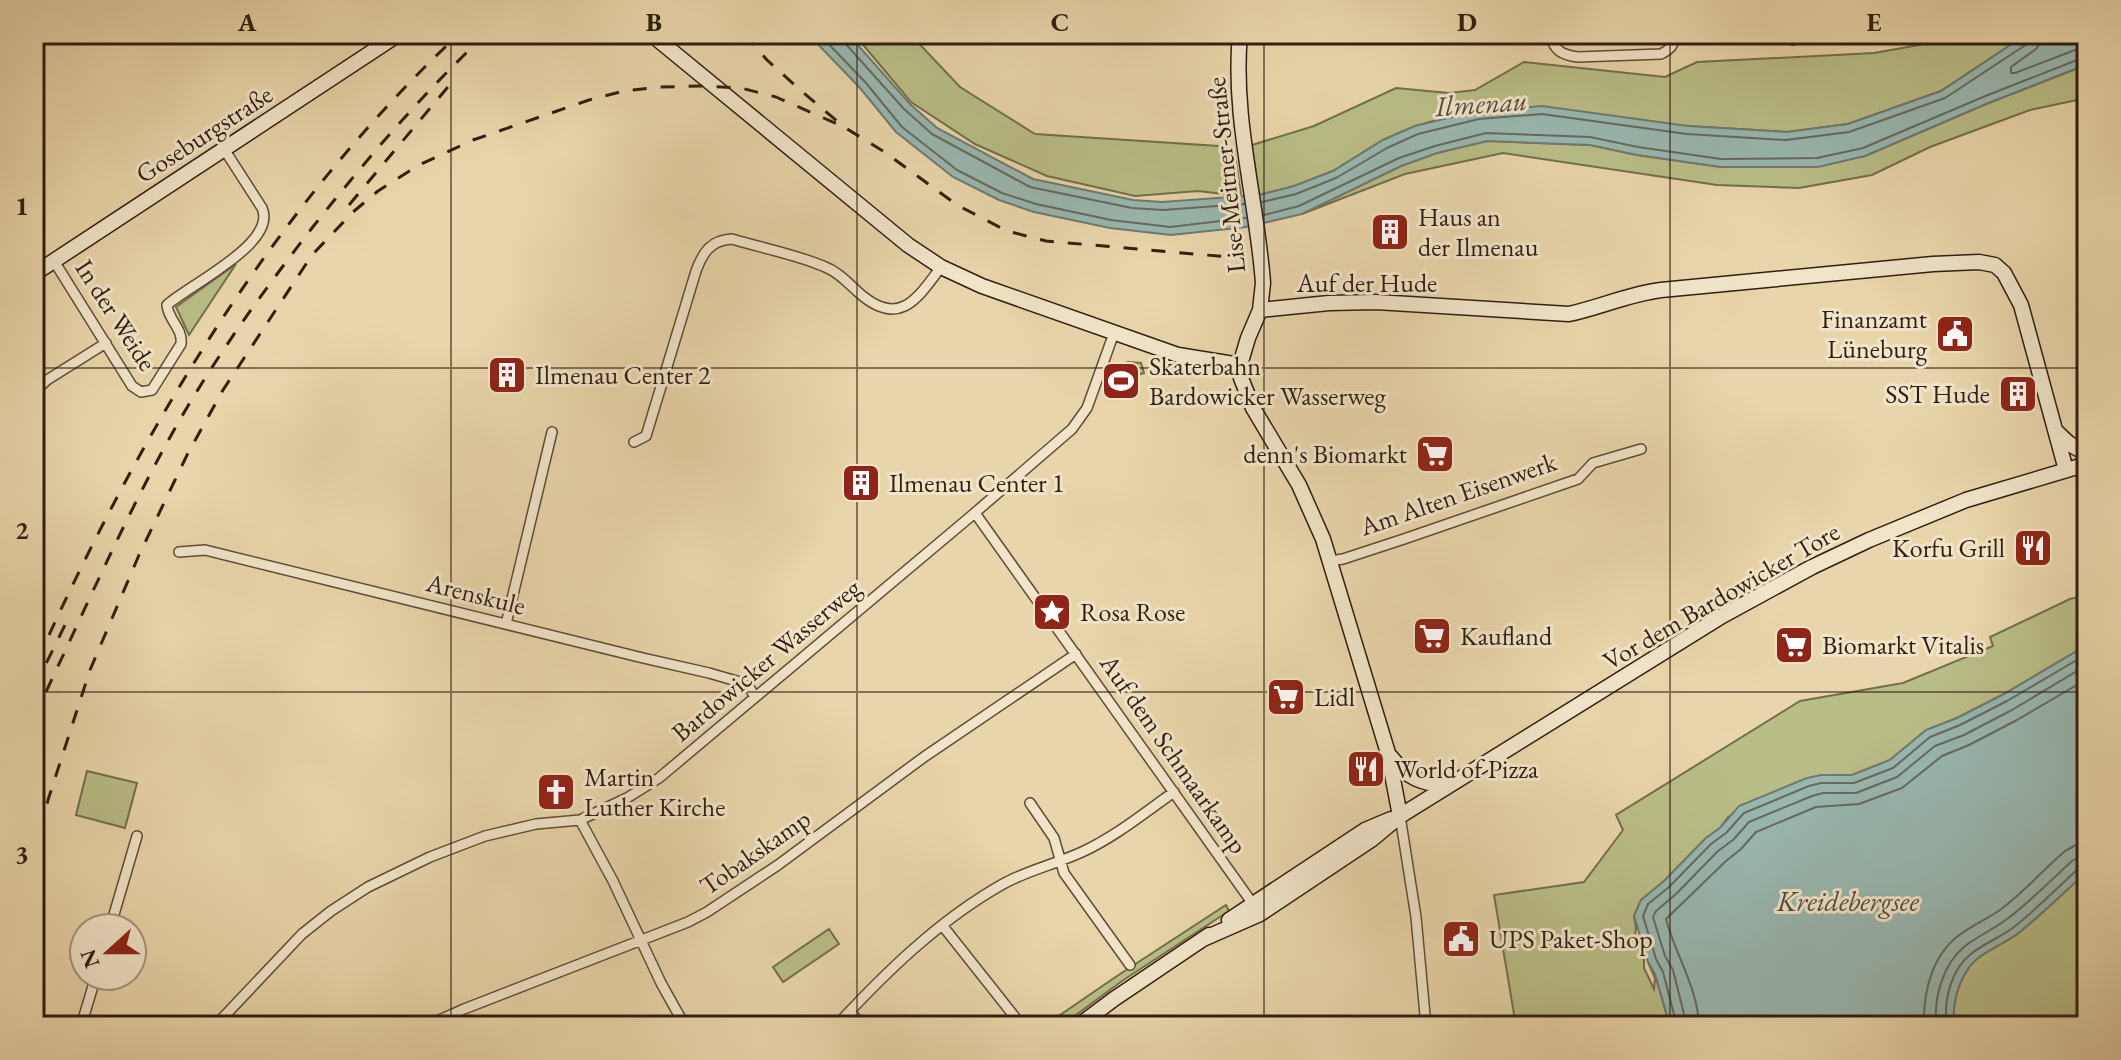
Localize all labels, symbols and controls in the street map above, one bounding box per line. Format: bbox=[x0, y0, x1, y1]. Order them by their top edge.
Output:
text: A bbox=[237, 5, 257, 39]
text: B bbox=[646, 5, 662, 39]
text: C bbox=[1051, 5, 1069, 39]
text: D bbox=[1457, 5, 1477, 39]
text: E bbox=[1867, 5, 1882, 39]
street label: Lise-Meitner-Straße bbox=[1199, 75, 1253, 275]
street label: Goseburgstraße bbox=[129, 77, 279, 191]
water label: Ilmenau bbox=[1433, 82, 1528, 124]
text: 1 bbox=[15, 189, 29, 223]
place label: Haus an der Ilmenau bbox=[1418, 200, 1539, 264]
building icon: Haus an der Ilmenau bbox=[1369, 211, 1411, 253]
street label: In der Weide bbox=[67, 253, 165, 377]
street label: Auf der Hude bbox=[1296, 266, 1437, 300]
place label: Finanzamt Lüneburg bbox=[1821, 302, 1928, 366]
public building icon: Finanzamt Lüneburg bbox=[1934, 313, 1976, 355]
place label: Skaterbahn Bardowicker Wasserweg bbox=[1149, 349, 1386, 413]
building icon: Ilmenau Center 2 bbox=[486, 354, 528, 396]
place label: Ilmenau Center 2 bbox=[535, 358, 711, 392]
sports icon: Skaterbahn Bardowicker Wasserweg bbox=[1100, 360, 1142, 402]
building icon: SST Hude bbox=[1997, 373, 2039, 415]
place label: SST Hude bbox=[1885, 377, 1990, 411]
supermarket icon: denn's Biomarkt bbox=[1414, 433, 1456, 475]
place label: denn's Biomarkt bbox=[1243, 437, 1407, 471]
street label: Am Alten Eisenwerk bbox=[1354, 444, 1562, 544]
building icon: Ilmenau Center 1 bbox=[840, 462, 882, 504]
place label: Ilmenau Center 1 bbox=[889, 466, 1064, 500]
text: 2 bbox=[15, 513, 29, 547]
street label: Vor dem Bardowicker Tore bbox=[1597, 514, 1845, 678]
restaurant icon: Korfu Grill bbox=[2012, 527, 2054, 569]
place label: Korfu Grill bbox=[1892, 531, 2005, 565]
street label: Arenskule bbox=[422, 565, 529, 623]
street label: Bardowicker Wasserweg bbox=[664, 570, 868, 749]
place icon: Rosa Rose bbox=[1031, 591, 1073, 633]
place label: Rosa Rose bbox=[1080, 595, 1185, 629]
supermarket icon: Kaufland bbox=[1411, 615, 1453, 657]
place label: Kaufland bbox=[1460, 619, 1553, 653]
supermarket icon: Biomarkt Vitalis bbox=[1773, 624, 1815, 666]
place label: Biomarkt Vitalis bbox=[1822, 628, 1984, 662]
street label: Auf dem Schmaarkamp bbox=[1092, 647, 1256, 860]
supermarket icon: Lidl bbox=[1265, 676, 1307, 718]
place label: Lidl bbox=[1314, 680, 1355, 714]
restaurant icon: World of Pizza bbox=[1345, 748, 1387, 790]
place label: World of Pizza bbox=[1394, 752, 1539, 786]
place label: Martin Luther Kirche bbox=[584, 760, 725, 824]
church icon: Martin Luther Kirche bbox=[535, 771, 577, 813]
street label: Tobakskamp bbox=[693, 801, 817, 903]
text: 3 bbox=[15, 837, 29, 871]
water label: Kreidebergsee bbox=[1776, 883, 1919, 919]
north arrow bbox=[68, 912, 148, 992]
public building icon: UPS Paket-Shop bbox=[1440, 918, 1482, 960]
place label: UPS Paket-Shop bbox=[1489, 922, 1653, 956]
text: N bbox=[73, 945, 107, 972]

